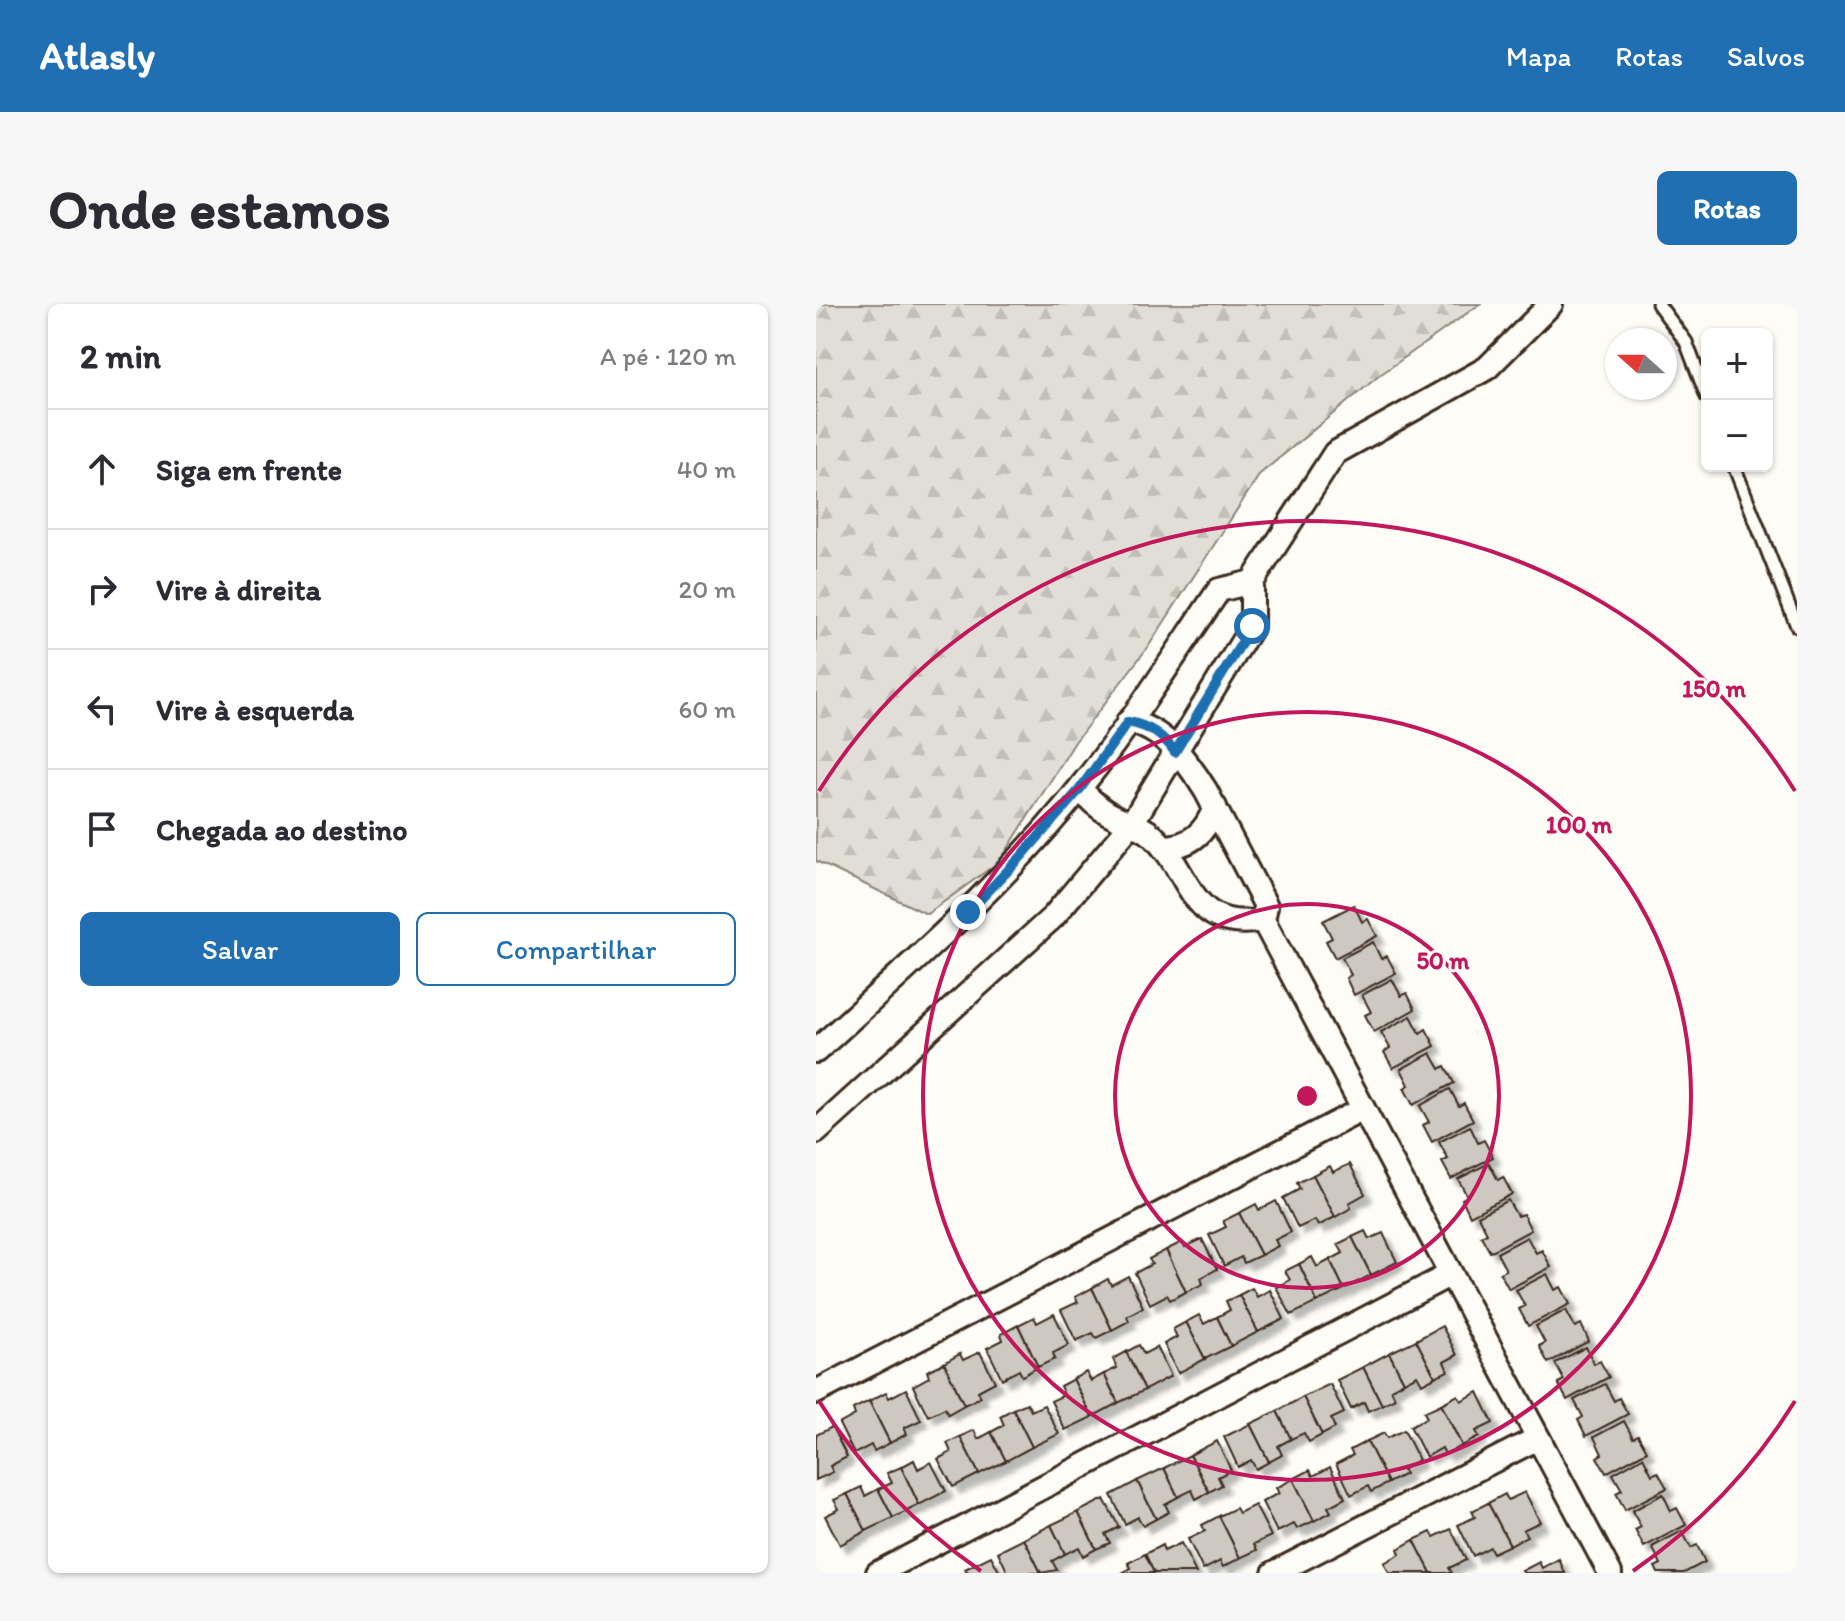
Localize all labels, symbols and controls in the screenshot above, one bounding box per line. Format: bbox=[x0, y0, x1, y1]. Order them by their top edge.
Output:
text: Atlasly bbox=[40, 33, 155, 79]
text: Mapa bbox=[1506, 39, 1571, 73]
text: Rotas bbox=[1615, 39, 1683, 73]
text: Salvos bbox=[1727, 39, 1805, 73]
button: Rotas bbox=[1657, 171, 1797, 245]
text: Onde estamos bbox=[48, 175, 390, 242]
north arrow bbox=[1605, 328, 1677, 400]
map controls bbox=[1701, 328, 1773, 472]
button: + bbox=[1701, 328, 1773, 400]
text: 2 min bbox=[80, 336, 161, 377]
text: A pé · 120 m bbox=[600, 340, 736, 372]
button: − bbox=[1701, 400, 1773, 472]
icon: ahead bbox=[80, 447, 124, 491]
text: Siga em frente bbox=[156, 451, 342, 488]
text: 40 m bbox=[677, 453, 736, 485]
icon: right bbox=[80, 567, 124, 611]
text: Vire à direita bbox=[156, 571, 321, 608]
text: 20 m bbox=[679, 573, 736, 605]
route start bbox=[1234, 608, 1270, 644]
text: 150 m bbox=[1682, 674, 1747, 703]
icon: left bbox=[80, 687, 124, 731]
text: Vire à esquerda bbox=[156, 691, 354, 728]
text: 60 m bbox=[679, 693, 736, 725]
icon: arrive bbox=[80, 807, 124, 851]
text: 100 m bbox=[1546, 810, 1613, 839]
text: Chegada ao destino bbox=[156, 811, 408, 848]
route end bbox=[950, 894, 986, 930]
button: Salvar bbox=[80, 912, 400, 986]
button: Compartilhar bbox=[416, 912, 736, 986]
text: 50 m bbox=[1417, 946, 1470, 975]
centre of rings bbox=[1293, 1082, 1321, 1110]

